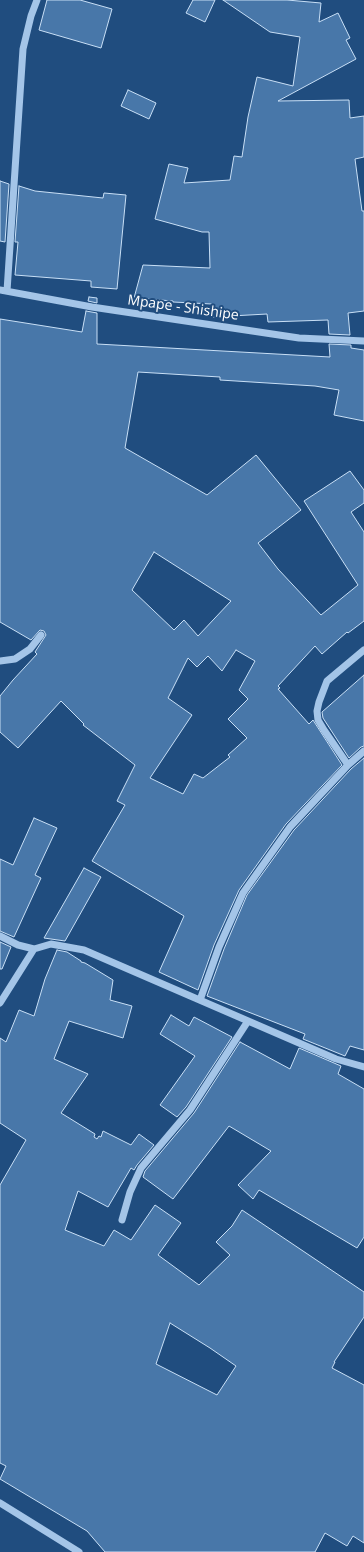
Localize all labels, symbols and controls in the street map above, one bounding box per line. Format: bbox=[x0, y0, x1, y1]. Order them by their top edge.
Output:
street label: Mpape - Shishipe bbox=[126, 292, 240, 324]

